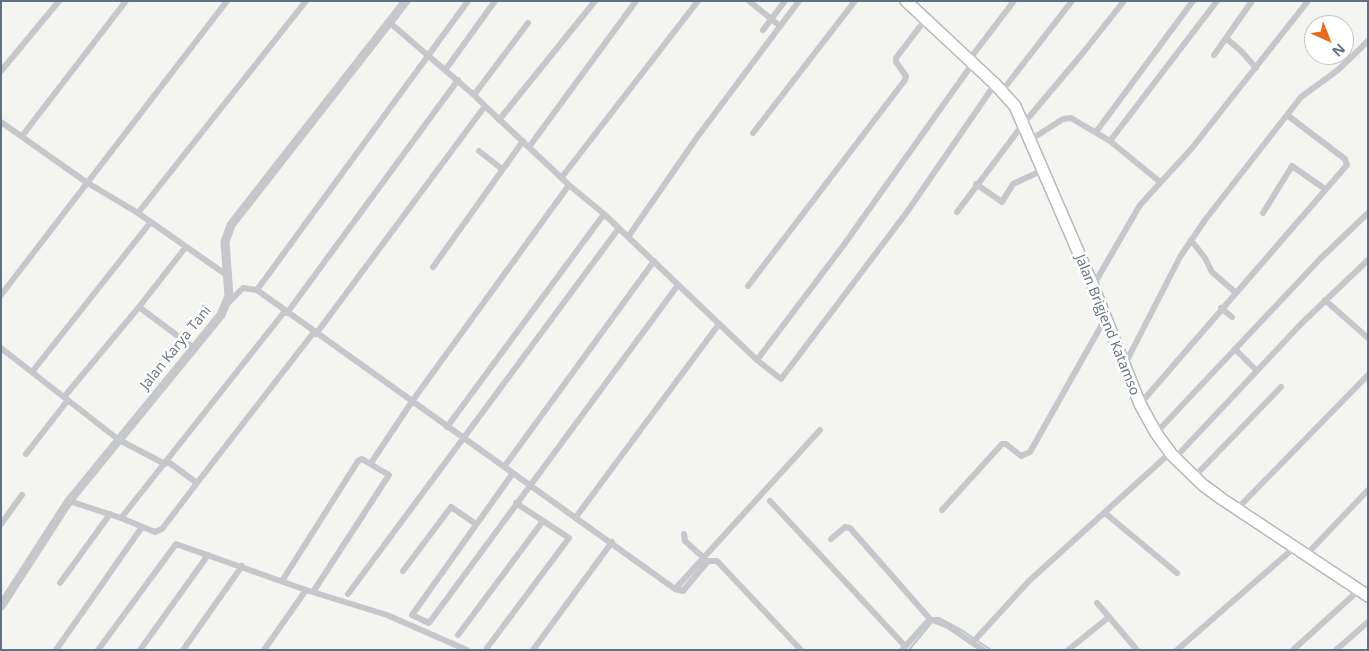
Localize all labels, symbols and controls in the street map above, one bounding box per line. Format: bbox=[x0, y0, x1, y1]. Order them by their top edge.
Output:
north arrow bbox=[1304, 15, 1354, 65]
text: N bbox=[1328, 40, 1350, 61]
street label: Jalan Brigjend Katamso bbox=[1071, 252, 1143, 398]
street label: Jalan Karya Tani bbox=[137, 303, 215, 393]

